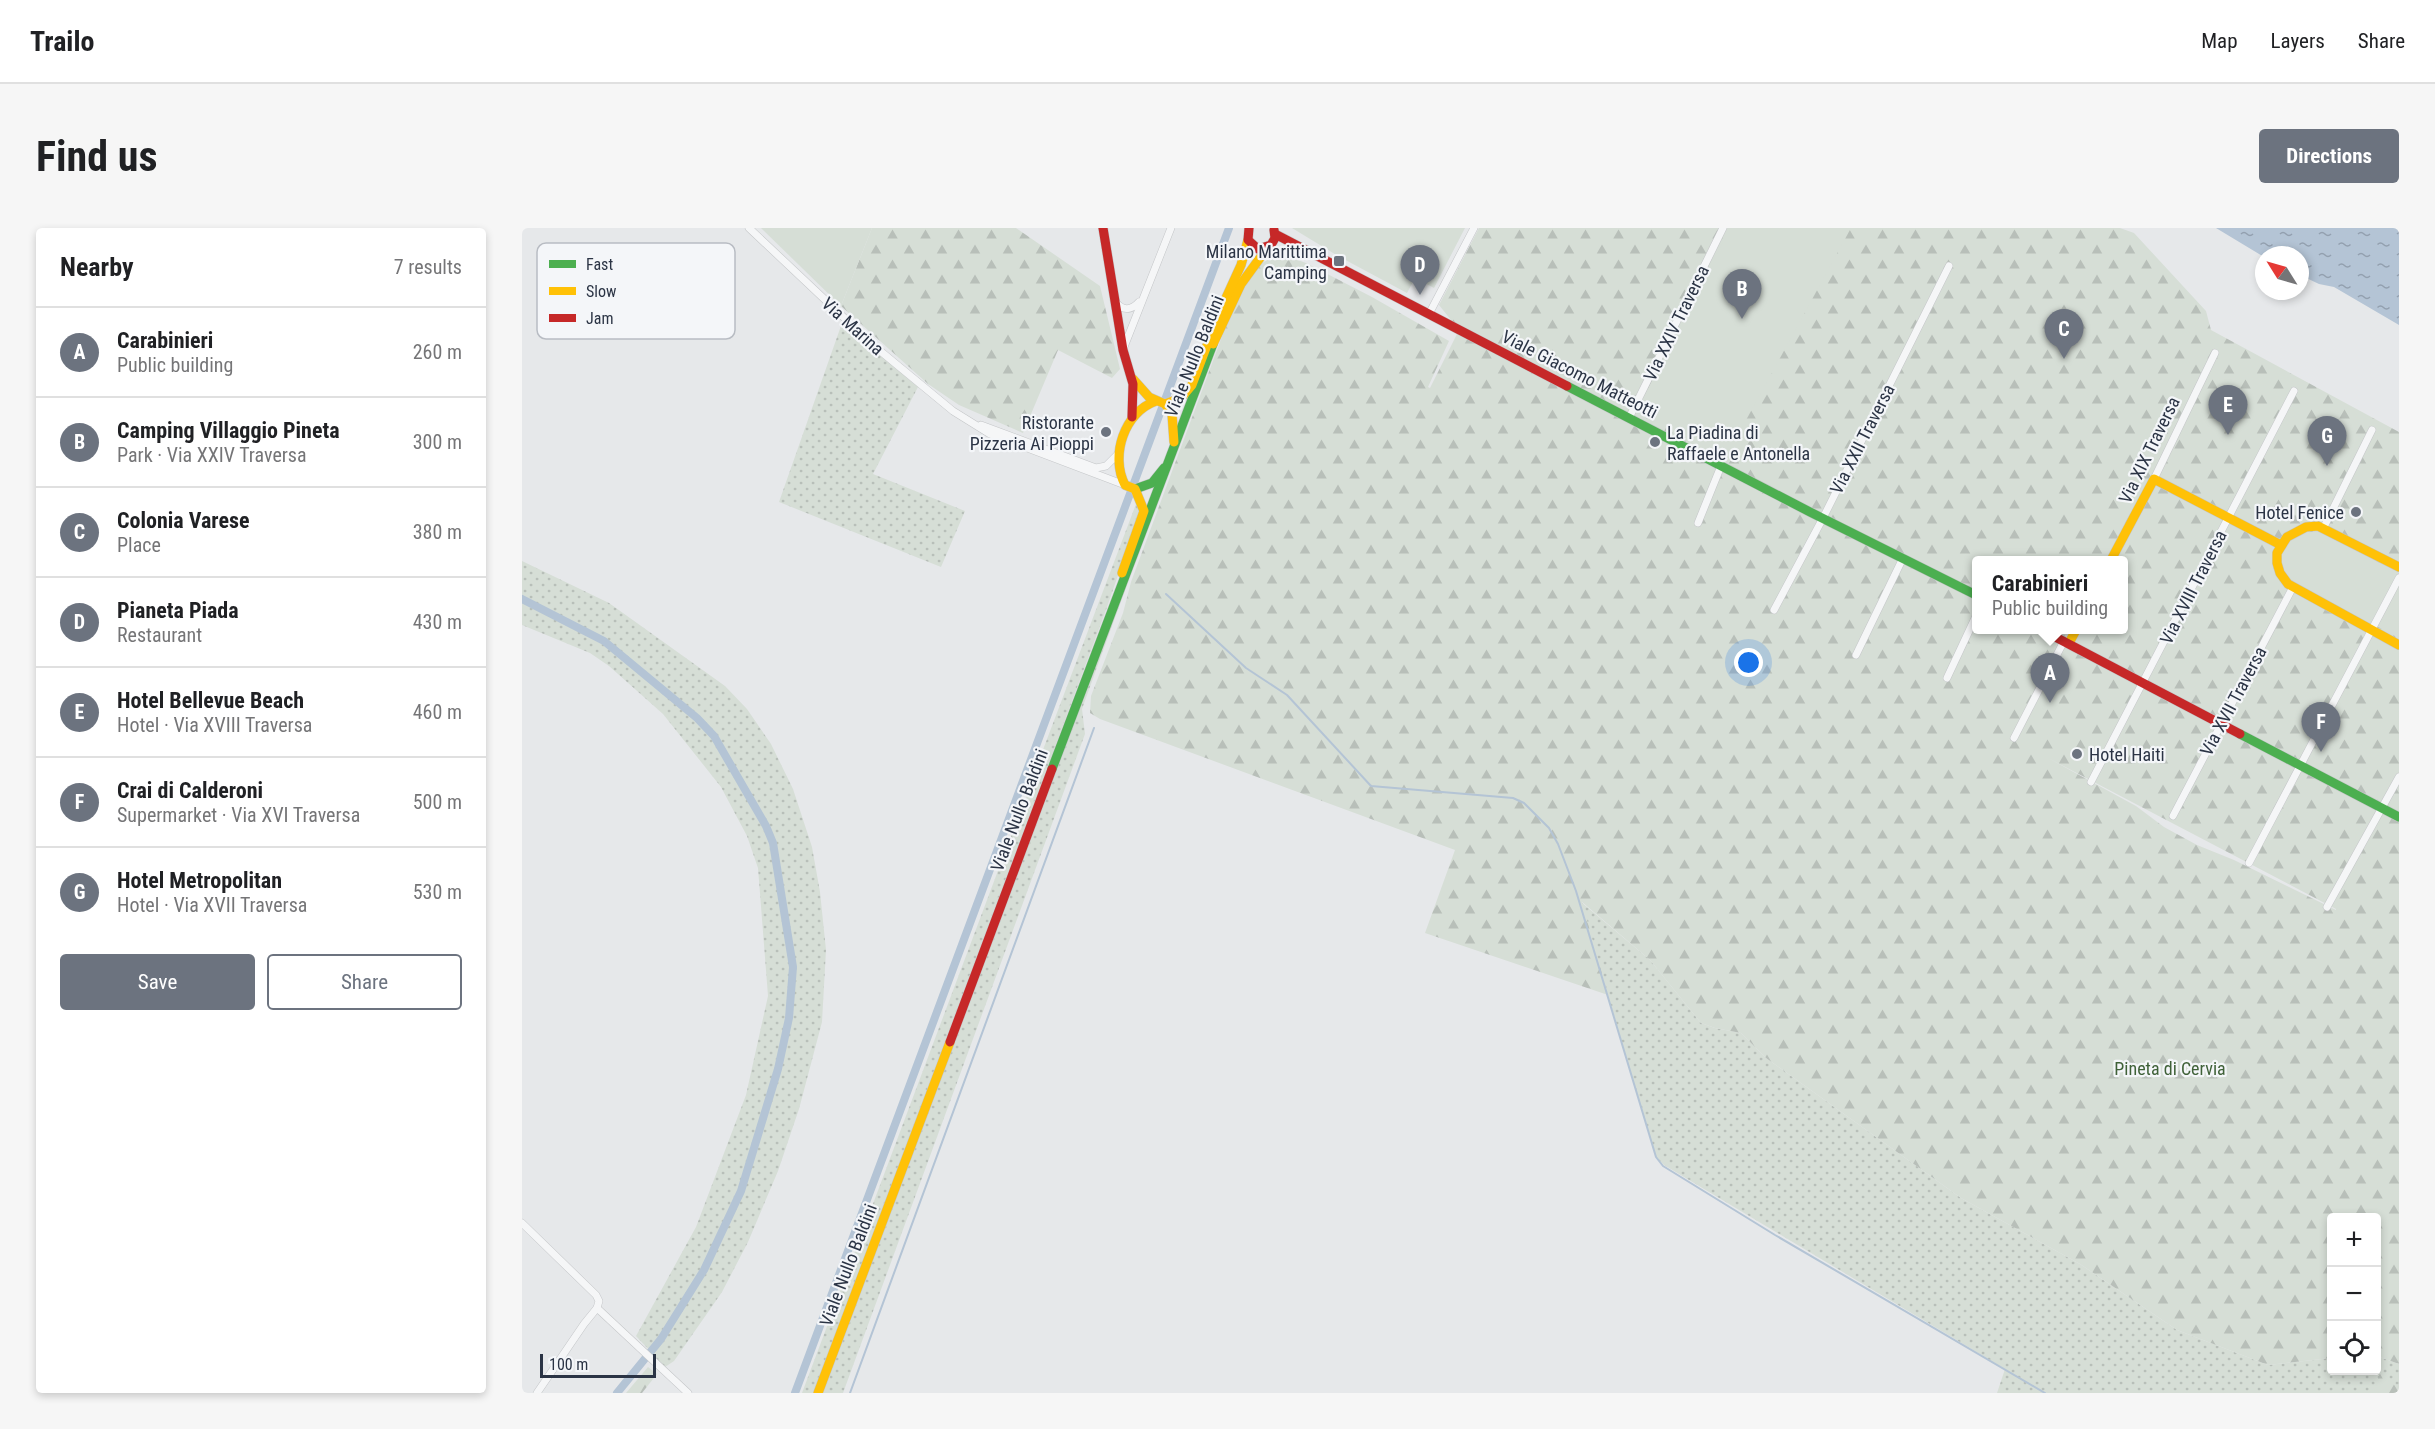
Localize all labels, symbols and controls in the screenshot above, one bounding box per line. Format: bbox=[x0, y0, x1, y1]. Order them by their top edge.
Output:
text: Trailo bbox=[30, 25, 94, 58]
text: Map bbox=[2201, 29, 2238, 53]
text: Layers bbox=[2271, 29, 2325, 53]
text: Share bbox=[2358, 29, 2405, 53]
button: Directions bbox=[2259, 129, 2399, 183]
text: Find us bbox=[36, 132, 157, 181]
place label: Milano Marittima Camping bbox=[1206, 241, 1327, 283]
legend bbox=[537, 243, 735, 339]
pin: D bbox=[1400, 245, 1440, 295]
north arrow bbox=[2255, 246, 2309, 300]
text: Nearby bbox=[60, 252, 134, 282]
marker: Milano Marittima Camping bbox=[1332, 254, 1346, 268]
text: 7 results bbox=[394, 255, 462, 279]
text: Fast bbox=[586, 255, 613, 274]
street label: Via XXIV Traversa bbox=[1639, 262, 1713, 384]
pin: B bbox=[1722, 270, 1762, 319]
text: Slow bbox=[586, 282, 616, 301]
street label: Viale Nullo Baldini bbox=[1160, 292, 1228, 420]
street label: Via Marina bbox=[818, 293, 888, 359]
text: Jam bbox=[586, 309, 613, 328]
pin: C bbox=[2044, 310, 2084, 359]
street label: Viale Giacomo Matteotti bbox=[1499, 326, 1661, 422]
text: Carabinieri bbox=[117, 328, 213, 353]
text: A bbox=[74, 340, 85, 364]
text: 260 m bbox=[413, 340, 462, 364]
text: Public building bbox=[117, 353, 233, 377]
street label: Via XXII Traversa bbox=[1825, 381, 1899, 497]
pin: E bbox=[2208, 386, 2248, 435]
street label: Via XIX Traversa bbox=[2114, 393, 2184, 507]
place label: Ristorante Pizzeria Ai Pioppi bbox=[970, 412, 1094, 454]
pin: G bbox=[2308, 416, 2346, 466]
text: Camping Villaggio Pineta bbox=[117, 418, 340, 443]
place label: La Piadina di Raffaele e Antonella bbox=[1667, 422, 1810, 464]
marker: Ristorante Pizzeria Ai Pioppi bbox=[1099, 425, 1113, 439]
text: B bbox=[74, 430, 85, 454]
text: 300 m bbox=[413, 430, 462, 454]
marker: La Piadina di Raffaele e Antonella bbox=[1648, 435, 1662, 449]
text: Park · Via XXIV Traversa bbox=[117, 443, 307, 467]
place label: Hotel Fenice bbox=[2255, 502, 2344, 523]
marker: Hotel Fenice bbox=[2349, 505, 2363, 519]
text: Colonia Varese bbox=[117, 508, 249, 533]
text: C bbox=[74, 520, 85, 544]
text: 380 m bbox=[413, 520, 462, 544]
street label: Via XVIII Traversa bbox=[2155, 527, 2231, 647]
text: Place bbox=[117, 533, 161, 557]
popup bbox=[1972, 556, 2128, 634]
text: Carabinieri bbox=[1992, 571, 2088, 596]
text: Public building bbox=[1992, 596, 2108, 620]
text: Pianeta Piada bbox=[117, 598, 239, 623]
text: D bbox=[74, 610, 85, 634]
text: 430 m bbox=[413, 610, 462, 634]
text: Restaurant bbox=[117, 623, 202, 647]
street label: Via XVII Traversa bbox=[2195, 643, 2271, 759]
your location bbox=[1734, 648, 1763, 677]
pin: A bbox=[2030, 654, 2069, 703]
text: Hotel Bellevue Beach bbox=[117, 688, 304, 713]
text: E bbox=[75, 700, 84, 724]
text: 460 m bbox=[413, 700, 462, 724]
pin: F bbox=[2302, 702, 2340, 752]
text: Hotel · Via XVIII Traversa bbox=[117, 713, 312, 737]
place label: Hotel Haiti bbox=[2089, 744, 2165, 765]
street label: Viale Nullo Baldini bbox=[986, 746, 1052, 874]
marker: Hotel Haiti bbox=[2070, 747, 2084, 761]
text: Crai di Calderoni bbox=[117, 778, 263, 803]
text: F bbox=[75, 790, 84, 814]
text: 500 m bbox=[413, 790, 462, 814]
text: Supermarket · Via XVI Traversa bbox=[117, 803, 360, 827]
text: Hotel Metropolitan bbox=[117, 868, 282, 893]
text: G bbox=[74, 880, 85, 904]
text: 530 m bbox=[413, 880, 462, 904]
text: Hotel · Via XVII Traversa bbox=[117, 893, 307, 917]
button: Save bbox=[60, 954, 255, 1010]
button: Share bbox=[267, 954, 462, 1010]
park label: Pineta di Cervia bbox=[2114, 1058, 2226, 1079]
street label: Viale Nullo Baldini bbox=[815, 1201, 881, 1329]
map controls bbox=[2327, 1213, 2381, 1375]
button: + bbox=[2327, 1213, 2381, 1267]
button: − bbox=[2327, 1267, 2381, 1321]
button: locate bbox=[2327, 1321, 2381, 1375]
scale bar bbox=[540, 1351, 656, 1378]
text: 100 m bbox=[549, 1355, 588, 1374]

